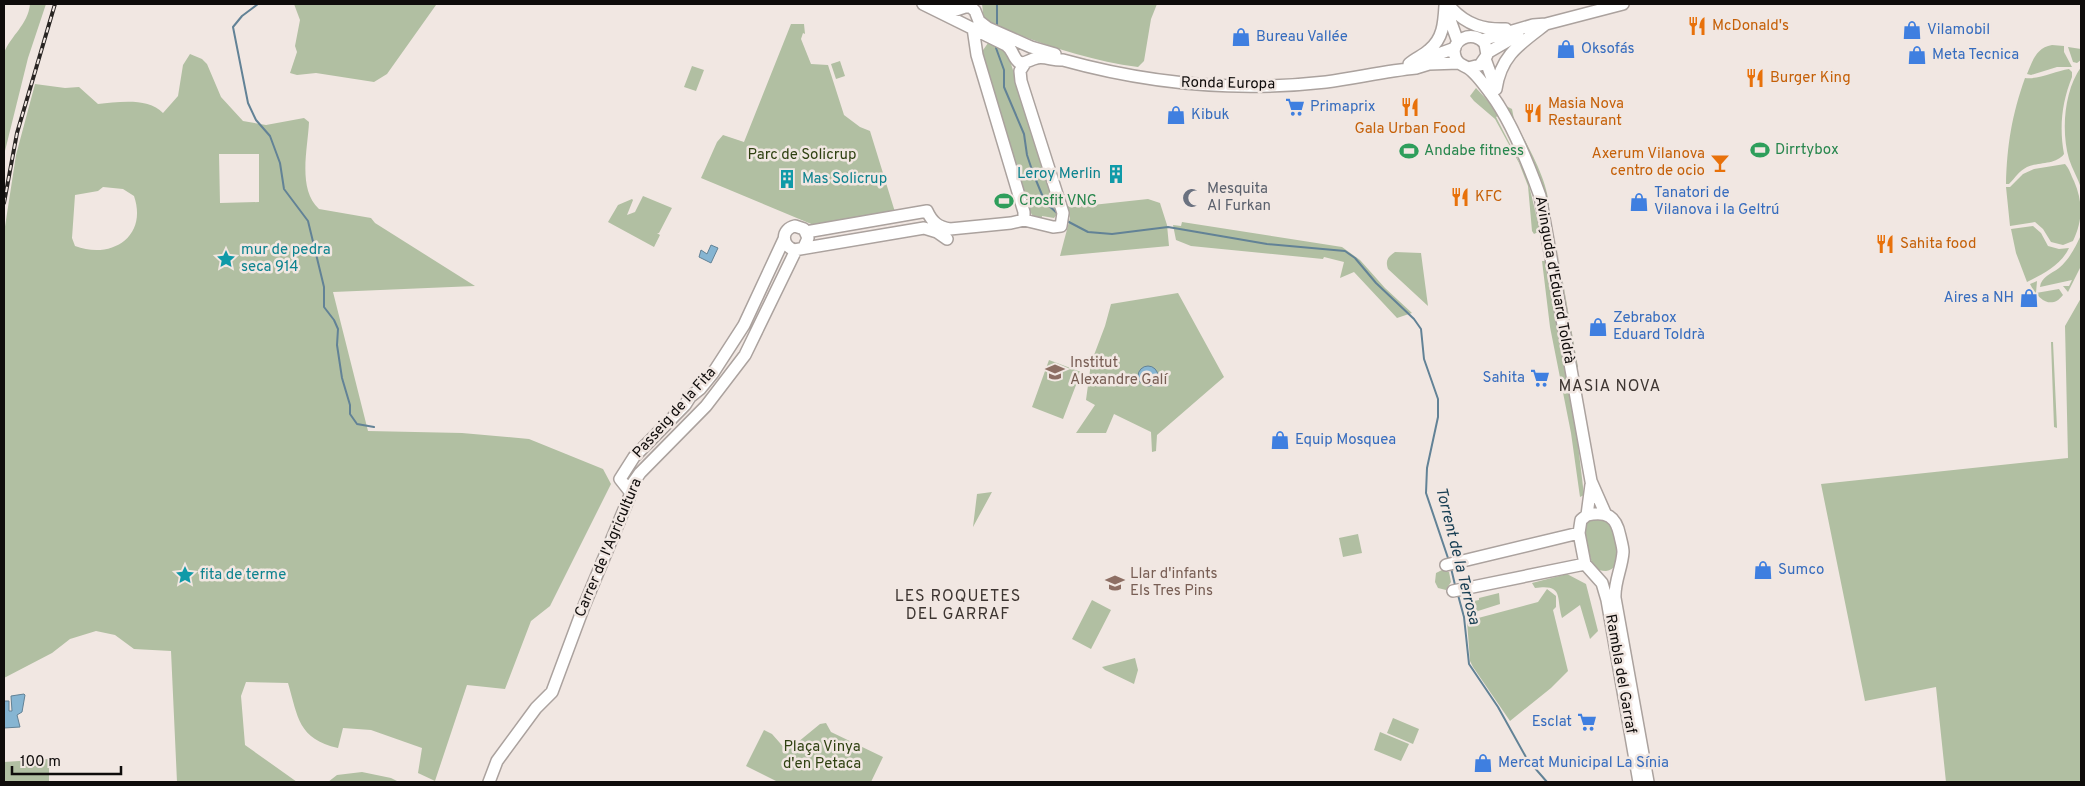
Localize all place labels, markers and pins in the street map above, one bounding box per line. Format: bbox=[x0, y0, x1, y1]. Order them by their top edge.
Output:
restaurant icon: McDonald's bbox=[1686, 15, 1708, 37]
place label: McDonald's bbox=[1712, 17, 1789, 36]
shop icon: Vilamobil bbox=[1901, 19, 1923, 41]
place label: Vilamobil bbox=[1927, 21, 1990, 40]
shop icon: Bureau Vallée bbox=[1230, 26, 1252, 48]
place label: Bureau Vallée bbox=[1256, 28, 1348, 47]
shop icon: Oksofás bbox=[1555, 38, 1577, 60]
place label: Oksofás bbox=[1581, 40, 1635, 59]
shop icon: Meta Tecnica bbox=[1906, 44, 1928, 66]
place label: Meta Tecnica bbox=[1932, 46, 2019, 65]
restaurant icon: Burger King bbox=[1744, 67, 1766, 89]
place label: Burger King bbox=[1770, 69, 1851, 88]
place label: Masia Nova Restaurant bbox=[1548, 95, 1624, 131]
supermarket icon: Primaprix bbox=[1284, 96, 1306, 118]
restaurant icon: Gala Urban Food bbox=[1399, 96, 1421, 118]
place label: Primaprix bbox=[1310, 98, 1376, 117]
restaurant icon: Masia Nova Restaurant bbox=[1522, 102, 1544, 124]
shop icon: Kibuk bbox=[1165, 104, 1187, 126]
place label: Kibuk bbox=[1191, 106, 1230, 125]
place label: Gala Urban Food bbox=[1354, 120, 1466, 139]
sports icon: Dirrtybox bbox=[1749, 139, 1771, 161]
sports icon: Andabe fitness bbox=[1398, 140, 1420, 162]
place label: Dirrtybox bbox=[1775, 141, 1839, 160]
place label: Andabe fitness bbox=[1424, 142, 1524, 161]
place label: Axerum Vilanova centro de ocio bbox=[1592, 145, 1705, 181]
bar icon: Axerum Vilanova centro de ocio bbox=[1709, 152, 1731, 174]
building icon: Leroy Merlin bbox=[1105, 163, 1127, 185]
place label: Leroy Merlin bbox=[1017, 165, 1101, 184]
building icon: Mas Solicrup bbox=[776, 168, 798, 190]
place label: Mas Solicrup bbox=[802, 170, 887, 189]
place label: Mesquita Al Furkan bbox=[1207, 180, 1271, 216]
place label: Tanatori de Vilanova i la Geltrú bbox=[1654, 184, 1780, 220]
restaurant icon: KFC bbox=[1449, 186, 1471, 208]
mosque icon: Mesquita Al Furkan bbox=[1181, 187, 1203, 209]
place label: KFC bbox=[1475, 188, 1503, 207]
sports icon: Crosfit VNG bbox=[993, 190, 1015, 212]
shop icon: Tanatori de Vilanova i la Geltrú bbox=[1628, 191, 1650, 213]
place label: Crosfit VNG bbox=[1019, 192, 1097, 211]
restaurant icon: Sahita food bbox=[1874, 233, 1896, 255]
place label: Sahita food bbox=[1900, 235, 1976, 254]
place label: mur de pedra seca 914 bbox=[241, 241, 331, 277]
place icon: mur de pedra seca 914 bbox=[215, 248, 237, 270]
shop icon: Aires a NH bbox=[2018, 287, 2040, 309]
place label: Aires a NH bbox=[1944, 289, 2014, 308]
place label: Zebrabox Eduard Toldrà bbox=[1613, 309, 1705, 345]
shop icon: Zebrabox Eduard Toldrà bbox=[1587, 316, 1609, 338]
place label: Institut Alexandre Galí bbox=[1070, 354, 1168, 390]
school or university icon: Institut Alexandre Galí bbox=[1044, 361, 1066, 383]
supermarket icon: Sahita bbox=[1529, 367, 1551, 389]
place label: Sahita bbox=[1482, 369, 1525, 388]
shop icon: Equip Mosquea bbox=[1269, 429, 1291, 451]
place label: Equip Mosquea bbox=[1295, 431, 1396, 450]
shop icon: Sumco bbox=[1752, 559, 1774, 581]
place label: Sumco bbox=[1778, 561, 1824, 580]
place icon: fita de terme bbox=[174, 564, 196, 586]
place label: Llar d'infants Els Tres Pins bbox=[1130, 565, 1217, 601]
place label: fita de terme bbox=[200, 566, 286, 585]
school or university icon: Llar d'infants Els Tres Pins bbox=[1104, 572, 1126, 594]
supermarket icon: Esclat bbox=[1576, 711, 1598, 733]
place label: Esclat bbox=[1532, 713, 1572, 732]
shop icon: Mercat Municipal La Sínia bbox=[1472, 752, 1494, 774]
place label: Mercat Municipal La Sínia bbox=[1498, 754, 1669, 773]

